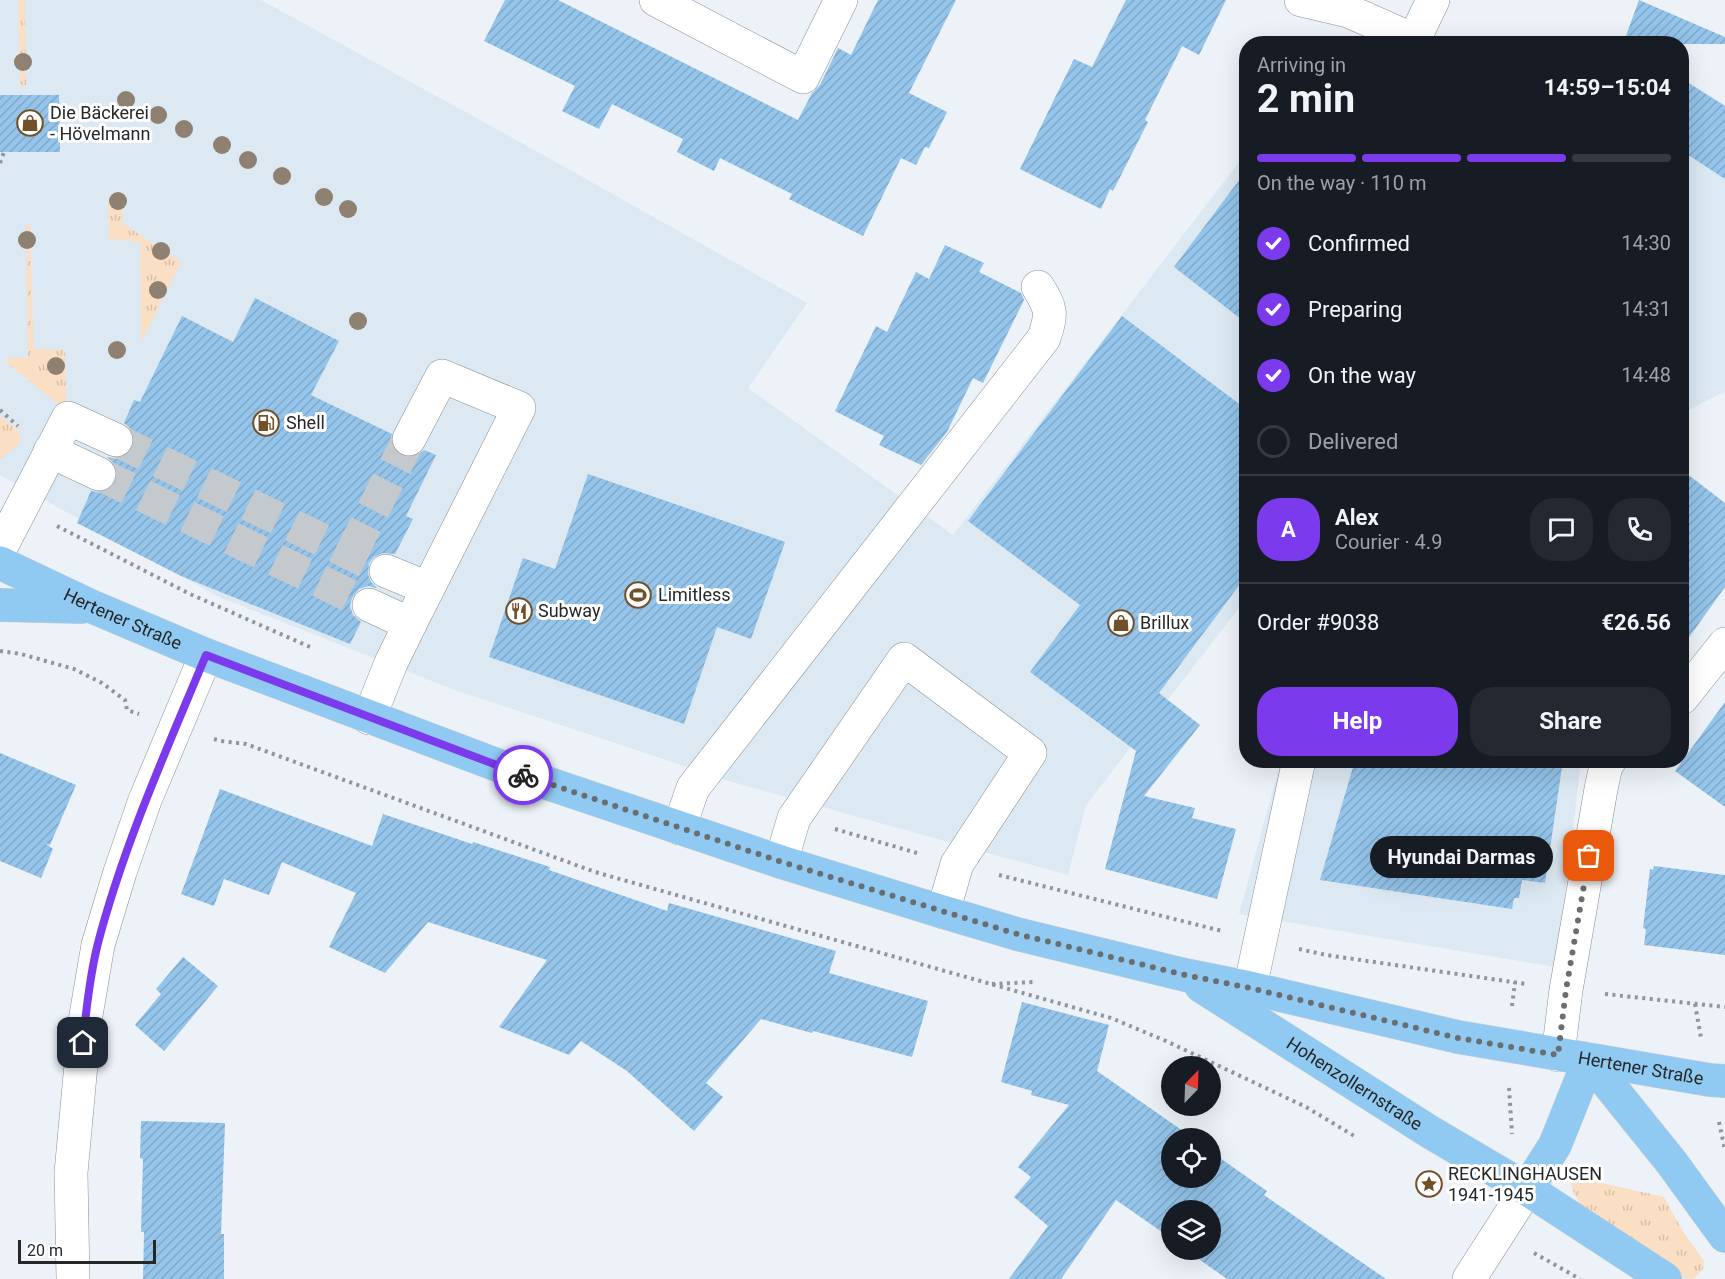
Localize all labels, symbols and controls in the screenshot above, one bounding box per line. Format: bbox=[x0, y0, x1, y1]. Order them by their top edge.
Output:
text: Arriving in bbox=[1257, 53, 1346, 77]
text: 14:59–15:04 bbox=[1544, 75, 1671, 100]
text: 2 min bbox=[1257, 76, 1355, 122]
place label: Die Bäckerei - Hövelmann bbox=[50, 102, 150, 144]
shop icon: Die Bäckerei - Hövelmann bbox=[15, 108, 45, 138]
text: On the way · 110 m bbox=[1257, 171, 1426, 195]
icon: check bbox=[1257, 227, 1290, 260]
text: Confirmed bbox=[1308, 231, 1410, 256]
text: 14:30 bbox=[1621, 231, 1671, 255]
icon: check bbox=[1257, 293, 1290, 326]
text: Preparing bbox=[1308, 297, 1402, 322]
text: 14:31 bbox=[1621, 297, 1671, 321]
icon: check bbox=[1257, 359, 1290, 392]
text: On the way bbox=[1308, 363, 1416, 388]
text: 14:48 bbox=[1621, 363, 1671, 387]
fuel station icon: Shell bbox=[251, 408, 281, 438]
place label: Shell bbox=[286, 412, 325, 433]
text: Delivered bbox=[1308, 429, 1398, 454]
button: chat bbox=[1530, 498, 1593, 561]
button: phone bbox=[1608, 498, 1671, 561]
text: Alex bbox=[1335, 505, 1379, 530]
text: A bbox=[1281, 517, 1296, 542]
text: Courier · 4.9 bbox=[1335, 530, 1442, 554]
sports icon: Limitless bbox=[623, 580, 653, 610]
street label: Hertener Straße bbox=[60, 584, 185, 654]
place label: Limitless bbox=[658, 584, 731, 605]
restaurant icon: Subway bbox=[504, 596, 534, 626]
place label: Subway bbox=[538, 600, 601, 621]
shop icon: Brillux bbox=[1106, 608, 1136, 638]
text: Order #9038 bbox=[1257, 610, 1379, 635]
text: €26.56 bbox=[1602, 610, 1671, 635]
place label: Brillux bbox=[1140, 612, 1189, 633]
button: Help bbox=[1257, 687, 1458, 756]
button: Share bbox=[1470, 687, 1671, 756]
courier bbox=[493, 745, 553, 805]
icon: bike bbox=[507, 759, 540, 792]
pin bbox=[1563, 830, 1614, 881]
callout: Hyundai Darmas bbox=[1370, 835, 1553, 877]
icon: bag bbox=[1572, 839, 1605, 872]
text: Hyundai Darmas bbox=[1387, 845, 1536, 869]
pin bbox=[57, 1017, 108, 1068]
icon: home bbox=[66, 1026, 99, 1059]
street label: Hohenzollernstraße bbox=[1283, 1032, 1427, 1134]
street label: Hertener Straße bbox=[1577, 1047, 1705, 1089]
north arrow bbox=[1161, 1056, 1221, 1116]
map controls bbox=[1161, 1056, 1221, 1260]
button: locate bbox=[1161, 1128, 1221, 1188]
place label: RECKLINGHAUSEN 1941-1945 bbox=[1448, 1163, 1602, 1205]
place icon: RECKLINGHAUSEN 1941-1945 bbox=[1414, 1169, 1444, 1199]
button: layers bbox=[1161, 1200, 1221, 1260]
scale bar bbox=[18, 1237, 156, 1264]
text: 20 m bbox=[27, 1241, 63, 1260]

